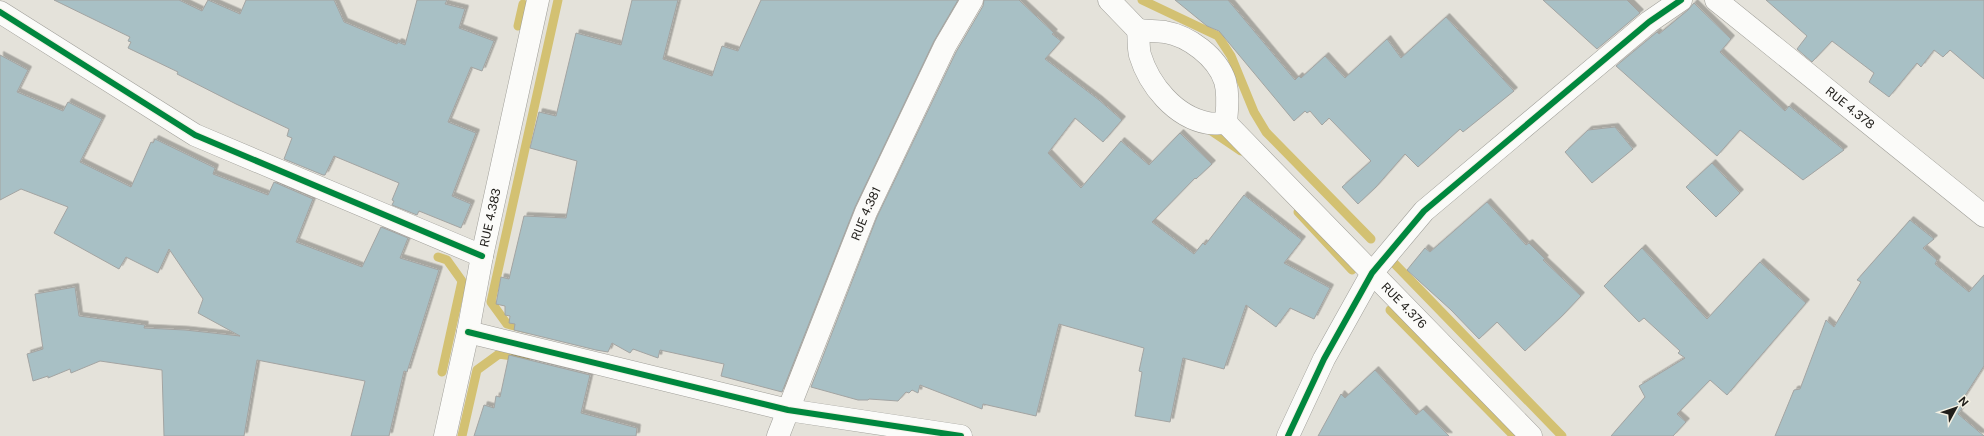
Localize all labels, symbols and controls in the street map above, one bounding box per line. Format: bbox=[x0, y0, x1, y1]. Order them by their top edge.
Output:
street label: RUE 4.378 bbox=[1823, 84, 1877, 132]
street label: RUE 4.381 bbox=[848, 185, 884, 243]
street label: RUE 4.383 bbox=[477, 187, 504, 248]
street label: RUE 4.376 bbox=[1378, 280, 1429, 332]
north arrow bbox=[1936, 388, 1976, 428]
text: N bbox=[1956, 394, 1971, 409]

